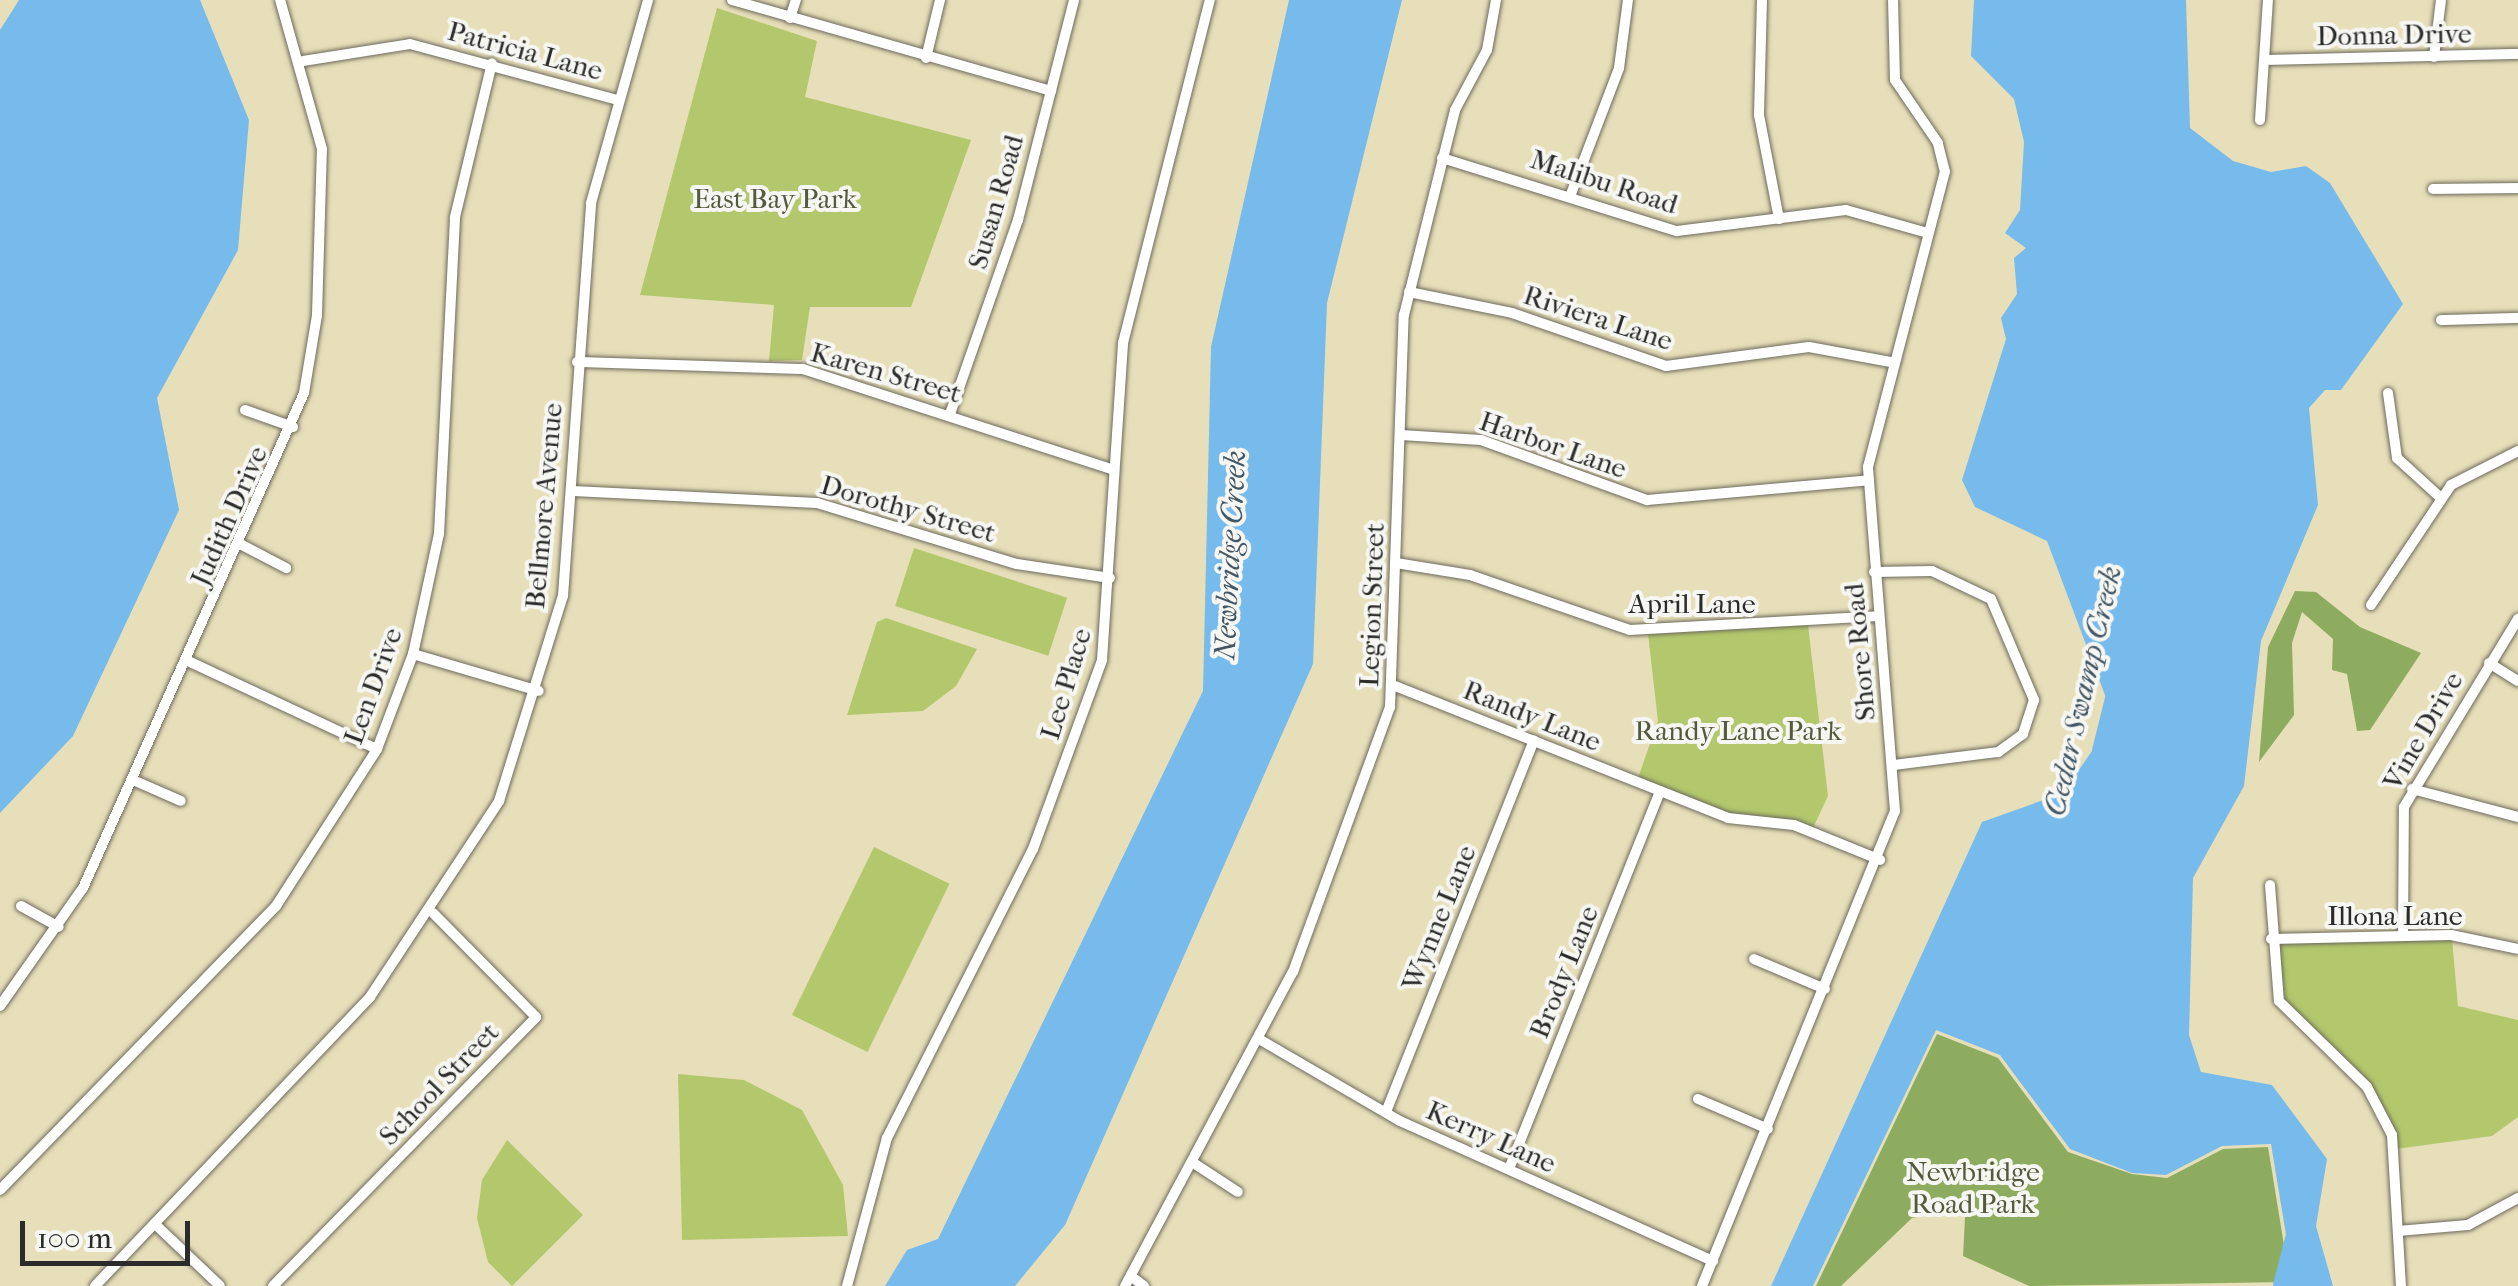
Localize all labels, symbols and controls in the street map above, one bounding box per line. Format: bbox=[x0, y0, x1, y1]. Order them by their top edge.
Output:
street label: Patricia Lane bbox=[444, 14, 606, 88]
street label: Donna Drive bbox=[2316, 17, 2472, 53]
street label: Susan Road bbox=[961, 131, 1031, 273]
street label: Malibu Road bbox=[1526, 142, 1682, 222]
park label: East Bay Park bbox=[693, 182, 857, 216]
street label: Riviera Lane bbox=[1519, 278, 1677, 358]
street label: Karen Street bbox=[807, 335, 965, 411]
street label: Bellmore Avenue bbox=[518, 402, 570, 610]
street label: Harbor Lane bbox=[1475, 404, 1631, 486]
street label: Judith Drive bbox=[183, 441, 275, 591]
water label: Newbridge Creek bbox=[1208, 449, 1254, 661]
street label: Dorothy Street bbox=[817, 468, 999, 550]
street label: Legion Street bbox=[1352, 522, 1392, 688]
water label: Cedar Swamp Creek bbox=[2038, 563, 2130, 819]
street label: Shore Road bbox=[1837, 582, 1883, 722]
street label: April Lane bbox=[1629, 587, 1755, 621]
street label: Len Drive bbox=[336, 623, 410, 749]
street label: Lee Place bbox=[1033, 624, 1099, 744]
street label: Vine Drive bbox=[2376, 666, 2470, 796]
street label: Randy Lane bbox=[1458, 673, 1606, 759]
park label: Randy Lane Park bbox=[1634, 714, 1842, 748]
street label: Wynne Lane bbox=[1395, 840, 1483, 996]
street label: Illona Lane bbox=[2327, 899, 2463, 933]
street label: Brody Lane bbox=[1522, 901, 1606, 1043]
street label: School Street bbox=[372, 1015, 506, 1153]
street label: Kerry Lane bbox=[1421, 1094, 1561, 1180]
park label: Newbridge Road Park bbox=[1906, 1155, 2040, 1221]
scale bar bbox=[25, 1201, 195, 1263]
text: 100 m bbox=[37, 1221, 112, 1256]

